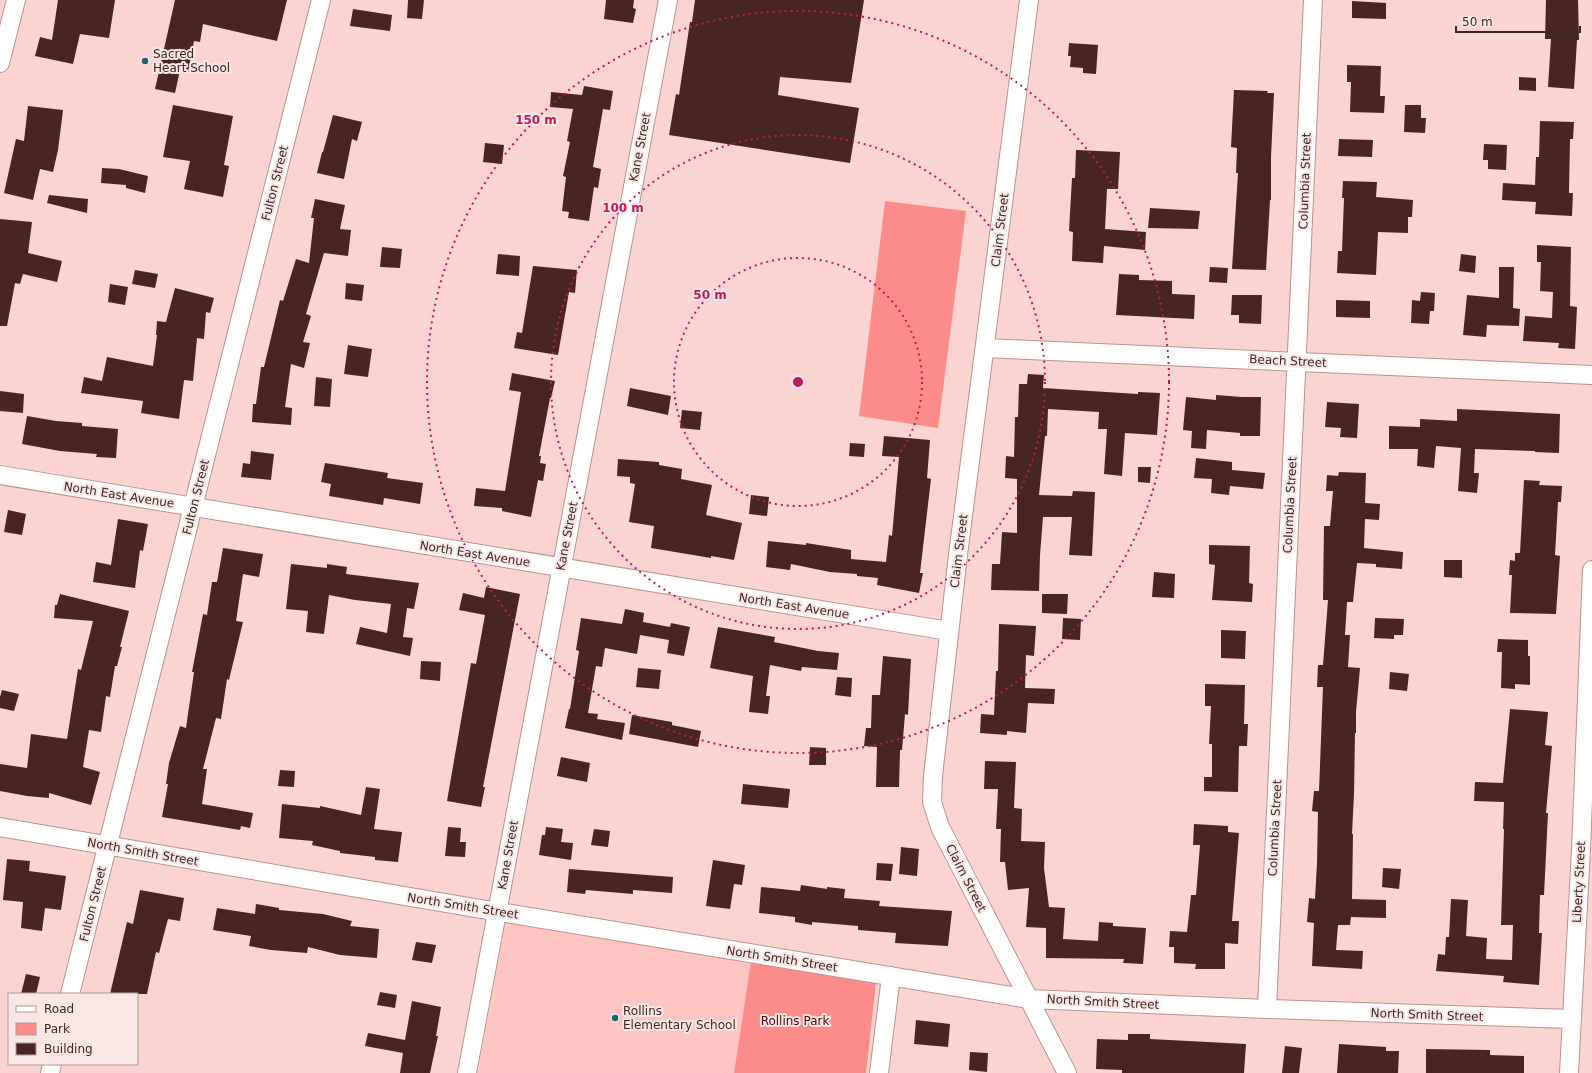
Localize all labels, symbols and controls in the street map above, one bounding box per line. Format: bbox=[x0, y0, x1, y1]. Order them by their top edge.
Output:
scale bar bbox=[1456, 8, 1580, 34]
text: 50 m bbox=[1462, 15, 1493, 29]
place label: Sacred Heart School bbox=[153, 47, 230, 75]
marker: Sacred Heart School bbox=[140, 56, 150, 66]
street label: Kane Street bbox=[626, 111, 654, 183]
text: 150 m bbox=[515, 113, 557, 127]
street label: Columbia Street bbox=[1296, 132, 1314, 230]
street label: Fulton Street bbox=[259, 144, 291, 222]
street label: Claim Street bbox=[989, 192, 1012, 268]
text: 100 m bbox=[602, 201, 644, 215]
text: 50 m bbox=[693, 288, 727, 302]
street label: Beach Street bbox=[1249, 352, 1327, 370]
centre of rings bbox=[791, 375, 805, 389]
street label: Columbia Street bbox=[1280, 456, 1300, 554]
street label: Fulton Street bbox=[180, 458, 212, 536]
street label: North East Avenue bbox=[63, 479, 175, 511]
street label: Kane Street bbox=[553, 500, 581, 572]
street label: Claim Street bbox=[948, 513, 971, 589]
street label: North East Avenue bbox=[419, 538, 531, 570]
street label: North East Avenue bbox=[738, 590, 850, 622]
street label: Columbia Street bbox=[1265, 779, 1285, 877]
street label: Kane Street bbox=[495, 819, 521, 891]
street label: North Smith Street bbox=[86, 835, 200, 869]
street label: Liberty Street bbox=[1570, 840, 1588, 923]
street label: Claim Street bbox=[943, 842, 989, 915]
street label: Fulton Street bbox=[77, 865, 109, 943]
street label: North Smith Street bbox=[406, 890, 520, 922]
street label: North Smith Street bbox=[725, 943, 839, 975]
street label: North Smith Street bbox=[1046, 992, 1160, 1012]
legend bbox=[8, 993, 138, 1065]
text: Road bbox=[44, 1002, 74, 1016]
place label: Rollins Elementary School bbox=[623, 1004, 736, 1032]
street label: North Smith Street bbox=[1370, 1006, 1484, 1024]
marker: Rollins Elementary School bbox=[610, 1013, 620, 1023]
park label: Rollins Park bbox=[761, 1014, 829, 1028]
text: Park bbox=[44, 1022, 70, 1036]
text: Building bbox=[44, 1042, 93, 1056]

